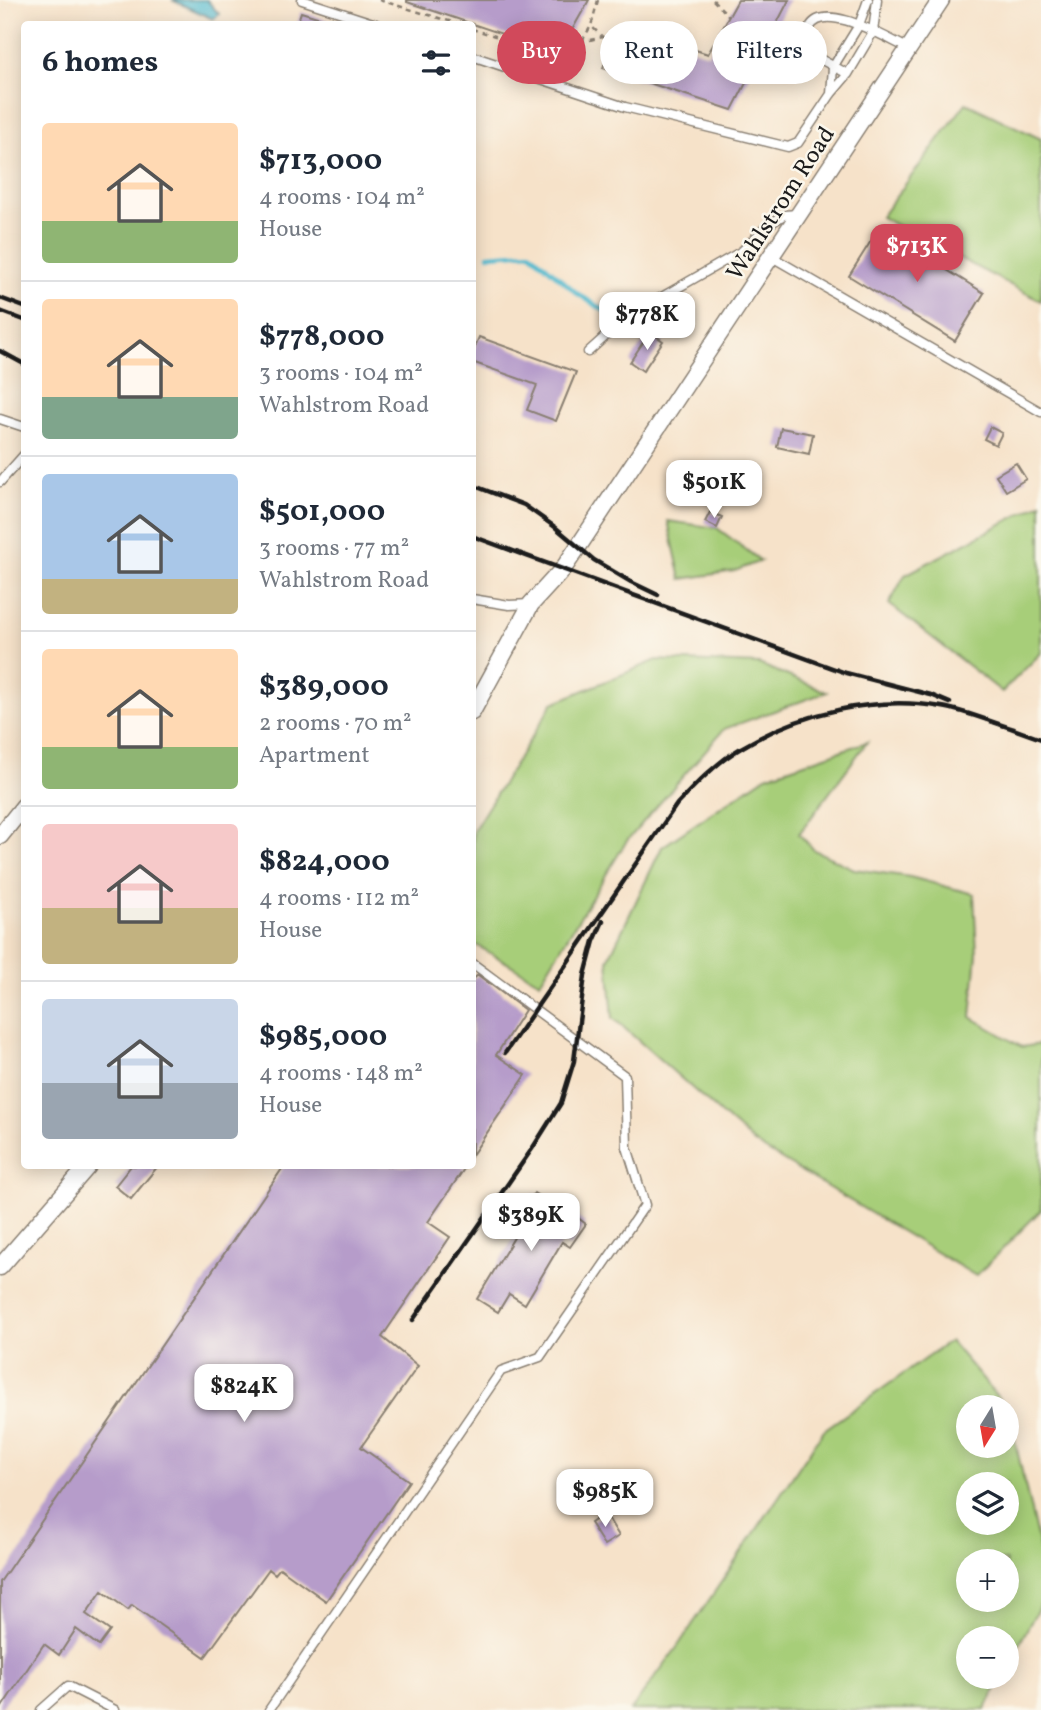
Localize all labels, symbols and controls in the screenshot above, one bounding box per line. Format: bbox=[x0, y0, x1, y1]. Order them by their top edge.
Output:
chip: Buy bbox=[497, 21, 586, 84]
chip: Rent bbox=[600, 21, 698, 84]
chip: Filters bbox=[712, 21, 827, 84]
text: 6 homes bbox=[42, 42, 158, 84]
icon: filters bbox=[417, 44, 455, 82]
street label: Wahlstrom Road bbox=[719, 120, 844, 288]
text: $713,000 bbox=[259, 140, 382, 182]
icon: home bbox=[98, 151, 182, 235]
text: 4 rooms · 104 m² bbox=[259, 182, 425, 214]
text: House bbox=[259, 214, 322, 246]
pin: $713K bbox=[868, 224, 966, 284]
text: $713K bbox=[886, 231, 948, 263]
pin: $778K bbox=[598, 292, 696, 352]
text: $778K bbox=[615, 299, 679, 331]
text: $778,000 bbox=[259, 316, 385, 358]
icon: home bbox=[98, 327, 182, 411]
text: 3 rooms · 104 m² bbox=[259, 358, 423, 390]
text: Wahlstrom Road bbox=[259, 390, 429, 422]
pin: $501K bbox=[665, 461, 763, 520]
text: $501K bbox=[682, 467, 746, 499]
text: $501,000 bbox=[259, 491, 385, 533]
icon: home bbox=[98, 502, 182, 586]
text: 3 rooms · 77 m² bbox=[259, 533, 409, 565]
text: Wahlstrom Road bbox=[259, 565, 429, 597]
text: $389,000 bbox=[259, 666, 389, 708]
icon: home bbox=[98, 677, 182, 761]
text: 2 rooms · 70 m² bbox=[259, 708, 412, 740]
text: Apartment bbox=[259, 740, 370, 772]
text: $824,000 bbox=[259, 841, 390, 883]
icon: home bbox=[98, 852, 182, 936]
text: 4 rooms · 112 m² bbox=[259, 883, 419, 915]
text: House bbox=[259, 915, 322, 947]
text: $985,000 bbox=[259, 1016, 387, 1058]
icon: home bbox=[98, 1027, 182, 1111]
text: 4 rooms · 148 m² bbox=[259, 1058, 423, 1090]
text: House bbox=[259, 1090, 322, 1122]
pin: $389K bbox=[482, 1194, 580, 1253]
text: $389K bbox=[498, 1200, 564, 1232]
pin: $824K bbox=[195, 1364, 293, 1424]
text: $824K bbox=[210, 1371, 278, 1403]
north arrow bbox=[956, 1395, 1018, 1458]
map controls bbox=[956, 1395, 1019, 1689]
pin: $985K bbox=[556, 1470, 654, 1529]
button: layers bbox=[956, 1472, 1019, 1535]
text: $985K bbox=[572, 1476, 638, 1508]
button: + bbox=[956, 1549, 1019, 1612]
button: − bbox=[956, 1626, 1019, 1689]

